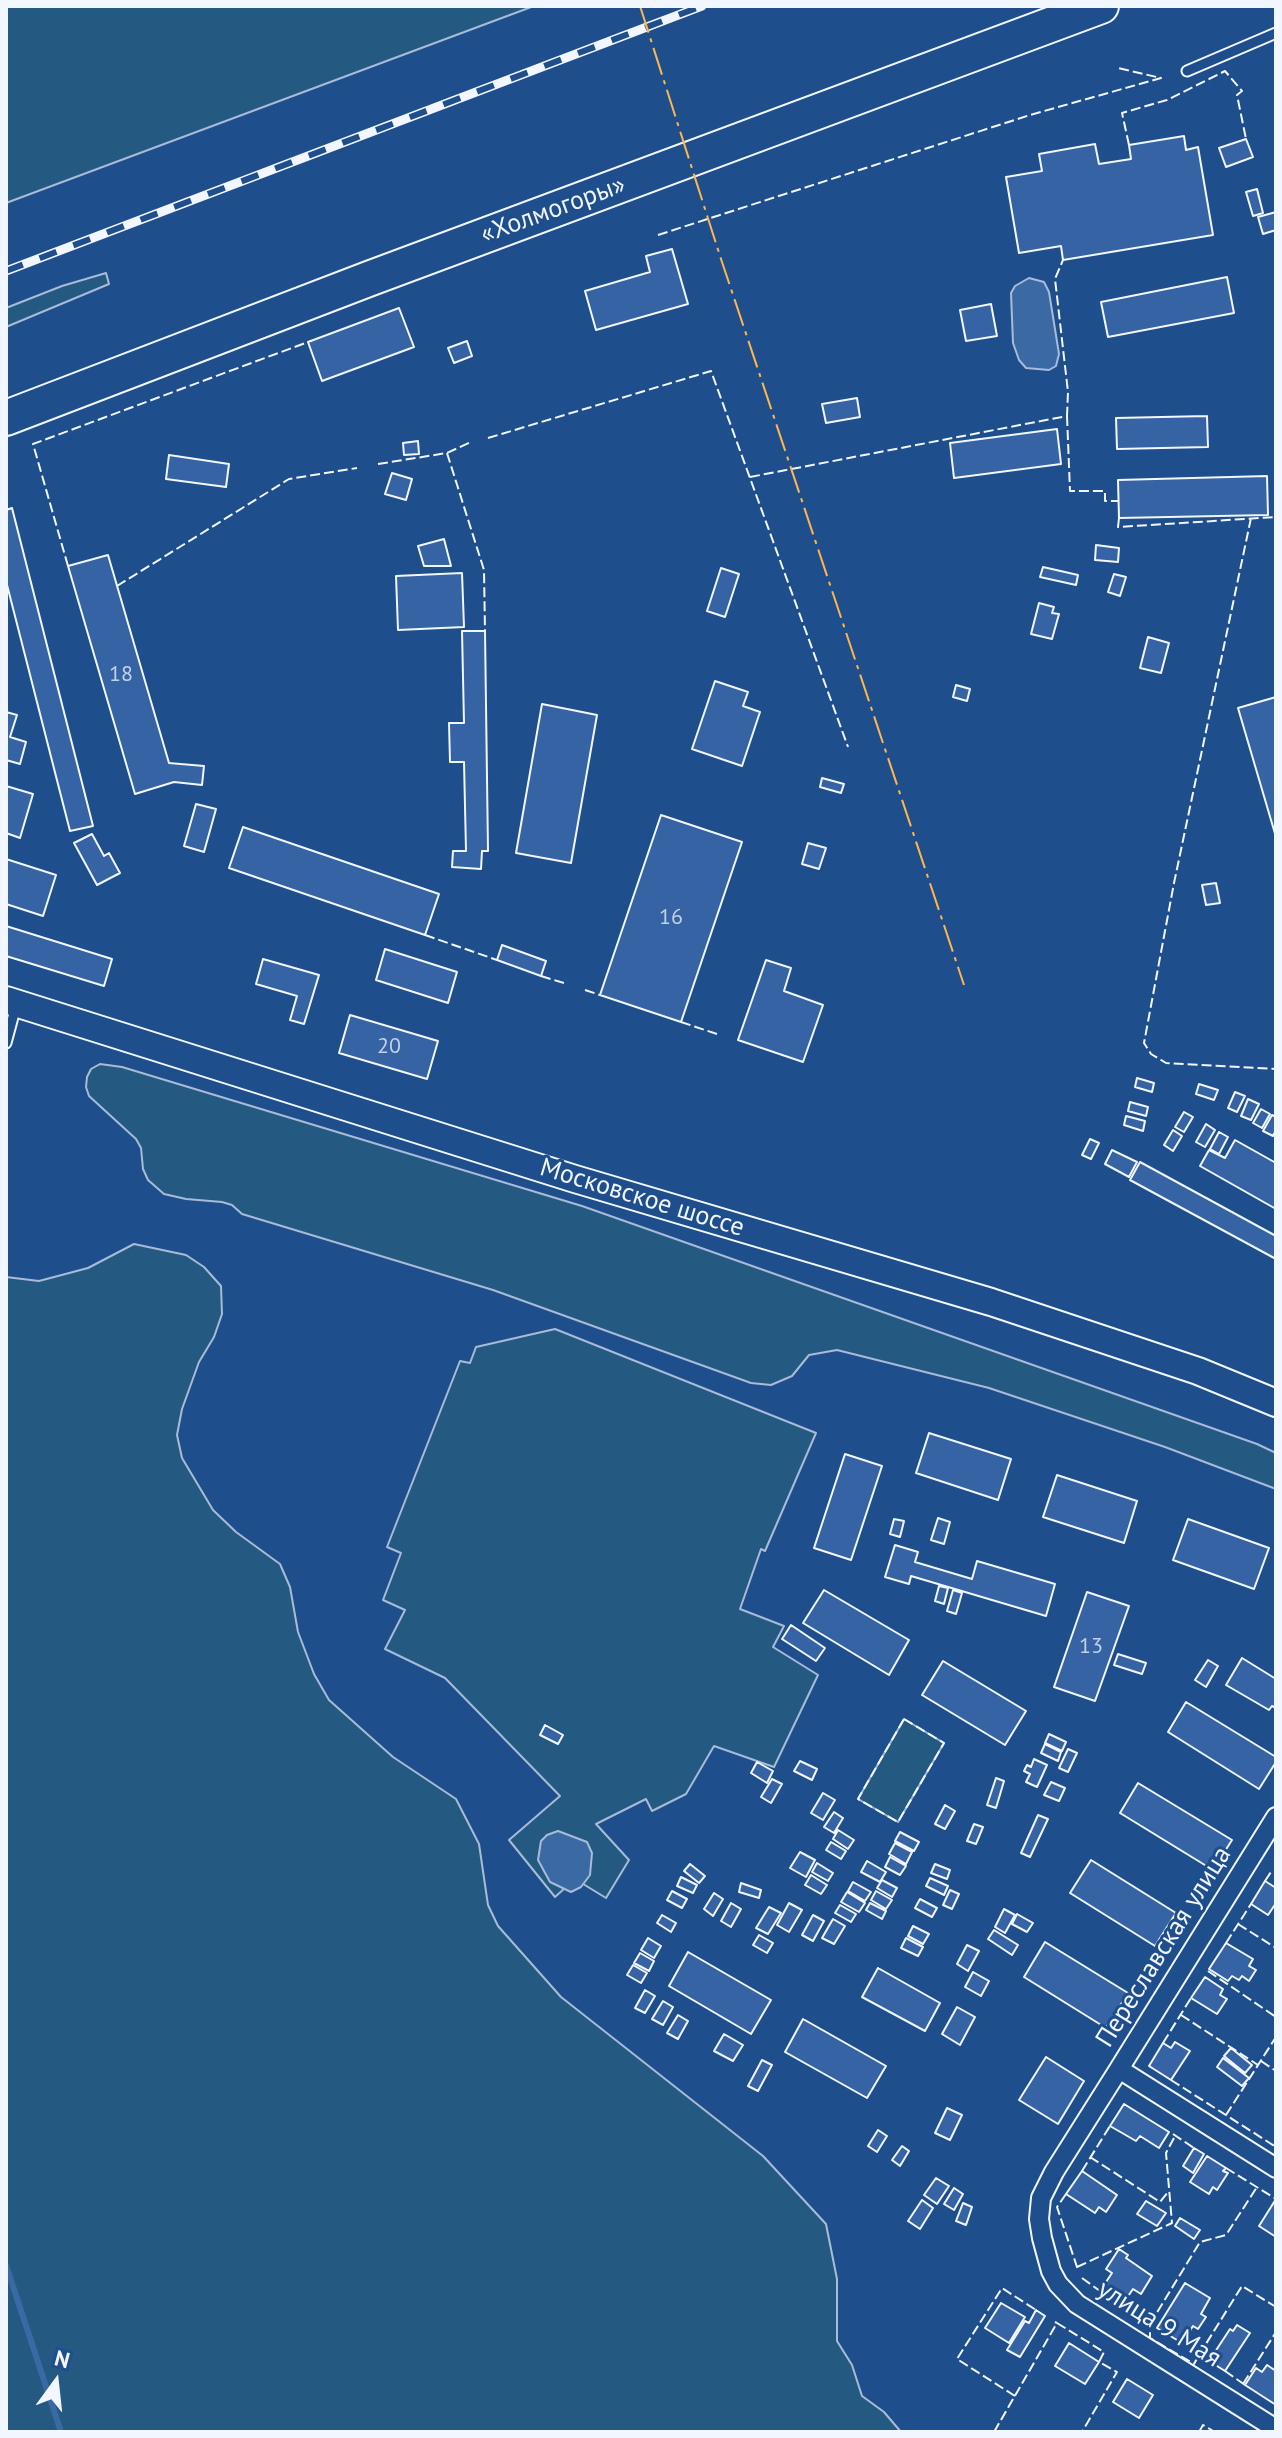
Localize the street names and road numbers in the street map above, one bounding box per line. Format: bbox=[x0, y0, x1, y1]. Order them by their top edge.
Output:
street label: «Холмогоры» bbox=[476, 169, 630, 251]
street label: Московское шоссе bbox=[536, 1152, 748, 1244]
street label: Переславская улица bbox=[1090, 1841, 1238, 2053]
street label: улица 9 Мая bbox=[1091, 2274, 1227, 2374]

